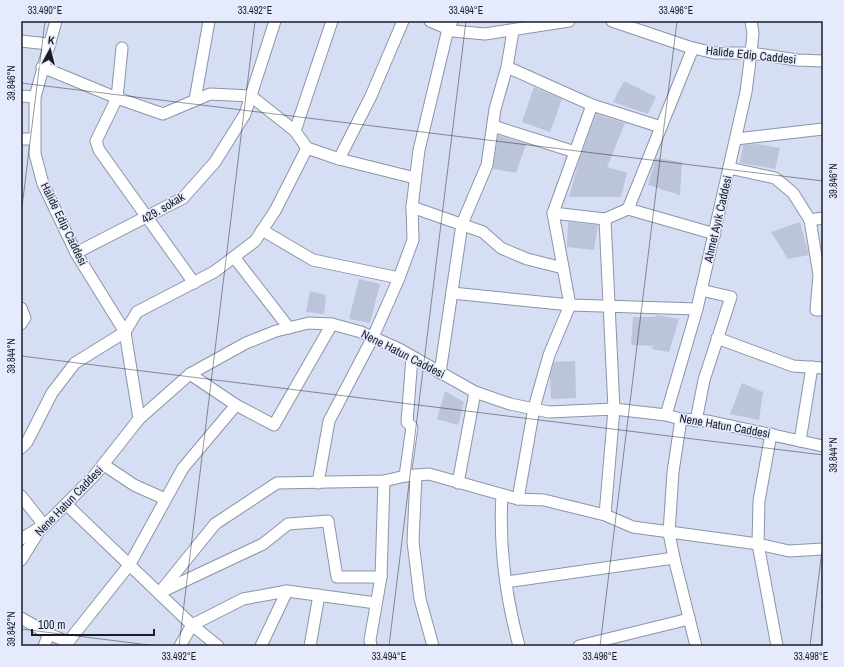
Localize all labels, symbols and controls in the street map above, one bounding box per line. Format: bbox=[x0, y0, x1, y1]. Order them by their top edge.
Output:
text: 33.490°E bbox=[28, 4, 62, 17]
text: 33.492°E bbox=[238, 4, 272, 17]
text: 33.494°E bbox=[449, 4, 483, 17]
text: 33.496°E bbox=[659, 4, 693, 17]
north arrow bbox=[30, 30, 70, 70]
text: K bbox=[47, 33, 56, 47]
street label: Halide Edip Caddesi bbox=[705, 42, 797, 68]
text: 39.846°N bbox=[5, 65, 18, 101]
text: 39.846°N bbox=[827, 163, 840, 199]
street label: Ahmet Ayık Caddesi bbox=[700, 174, 736, 265]
street label: Halide Edip Caddesi bbox=[37, 180, 91, 268]
street label: 429. sokak bbox=[138, 189, 188, 227]
street label: Nene Hatun Caddesi bbox=[358, 326, 448, 382]
text: 39.844°N bbox=[5, 338, 18, 374]
street label: Nene Hatun Caddesi bbox=[678, 410, 772, 442]
text: 39.844°N bbox=[827, 437, 840, 473]
street label: Nene Hatun Caddesi bbox=[31, 462, 107, 540]
text: 39.842°N bbox=[5, 611, 18, 647]
scale bar bbox=[32, 611, 154, 637]
text: 100 m bbox=[38, 617, 65, 633]
text: 33.492°E bbox=[162, 650, 196, 663]
text: 33.494°E bbox=[372, 650, 406, 663]
text: 33.496°E bbox=[583, 650, 617, 663]
text: 33.498°E bbox=[794, 650, 828, 663]

